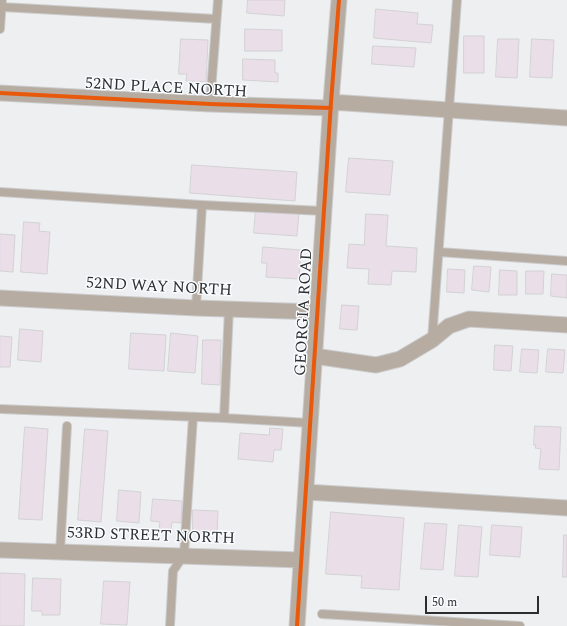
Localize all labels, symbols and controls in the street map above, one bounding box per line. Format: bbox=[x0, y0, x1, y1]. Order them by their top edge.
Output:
street label: 52ND PLACE NORTH bbox=[84, 75, 248, 103]
street label: GEORGIA ROAD bbox=[292, 248, 318, 376]
street label: 52ND WAY NORTH bbox=[86, 275, 232, 301]
street label: 53RD STREET NORTH bbox=[67, 524, 235, 550]
scale bar bbox=[427, 588, 541, 614]
text: 50 m bbox=[432, 593, 457, 612]

